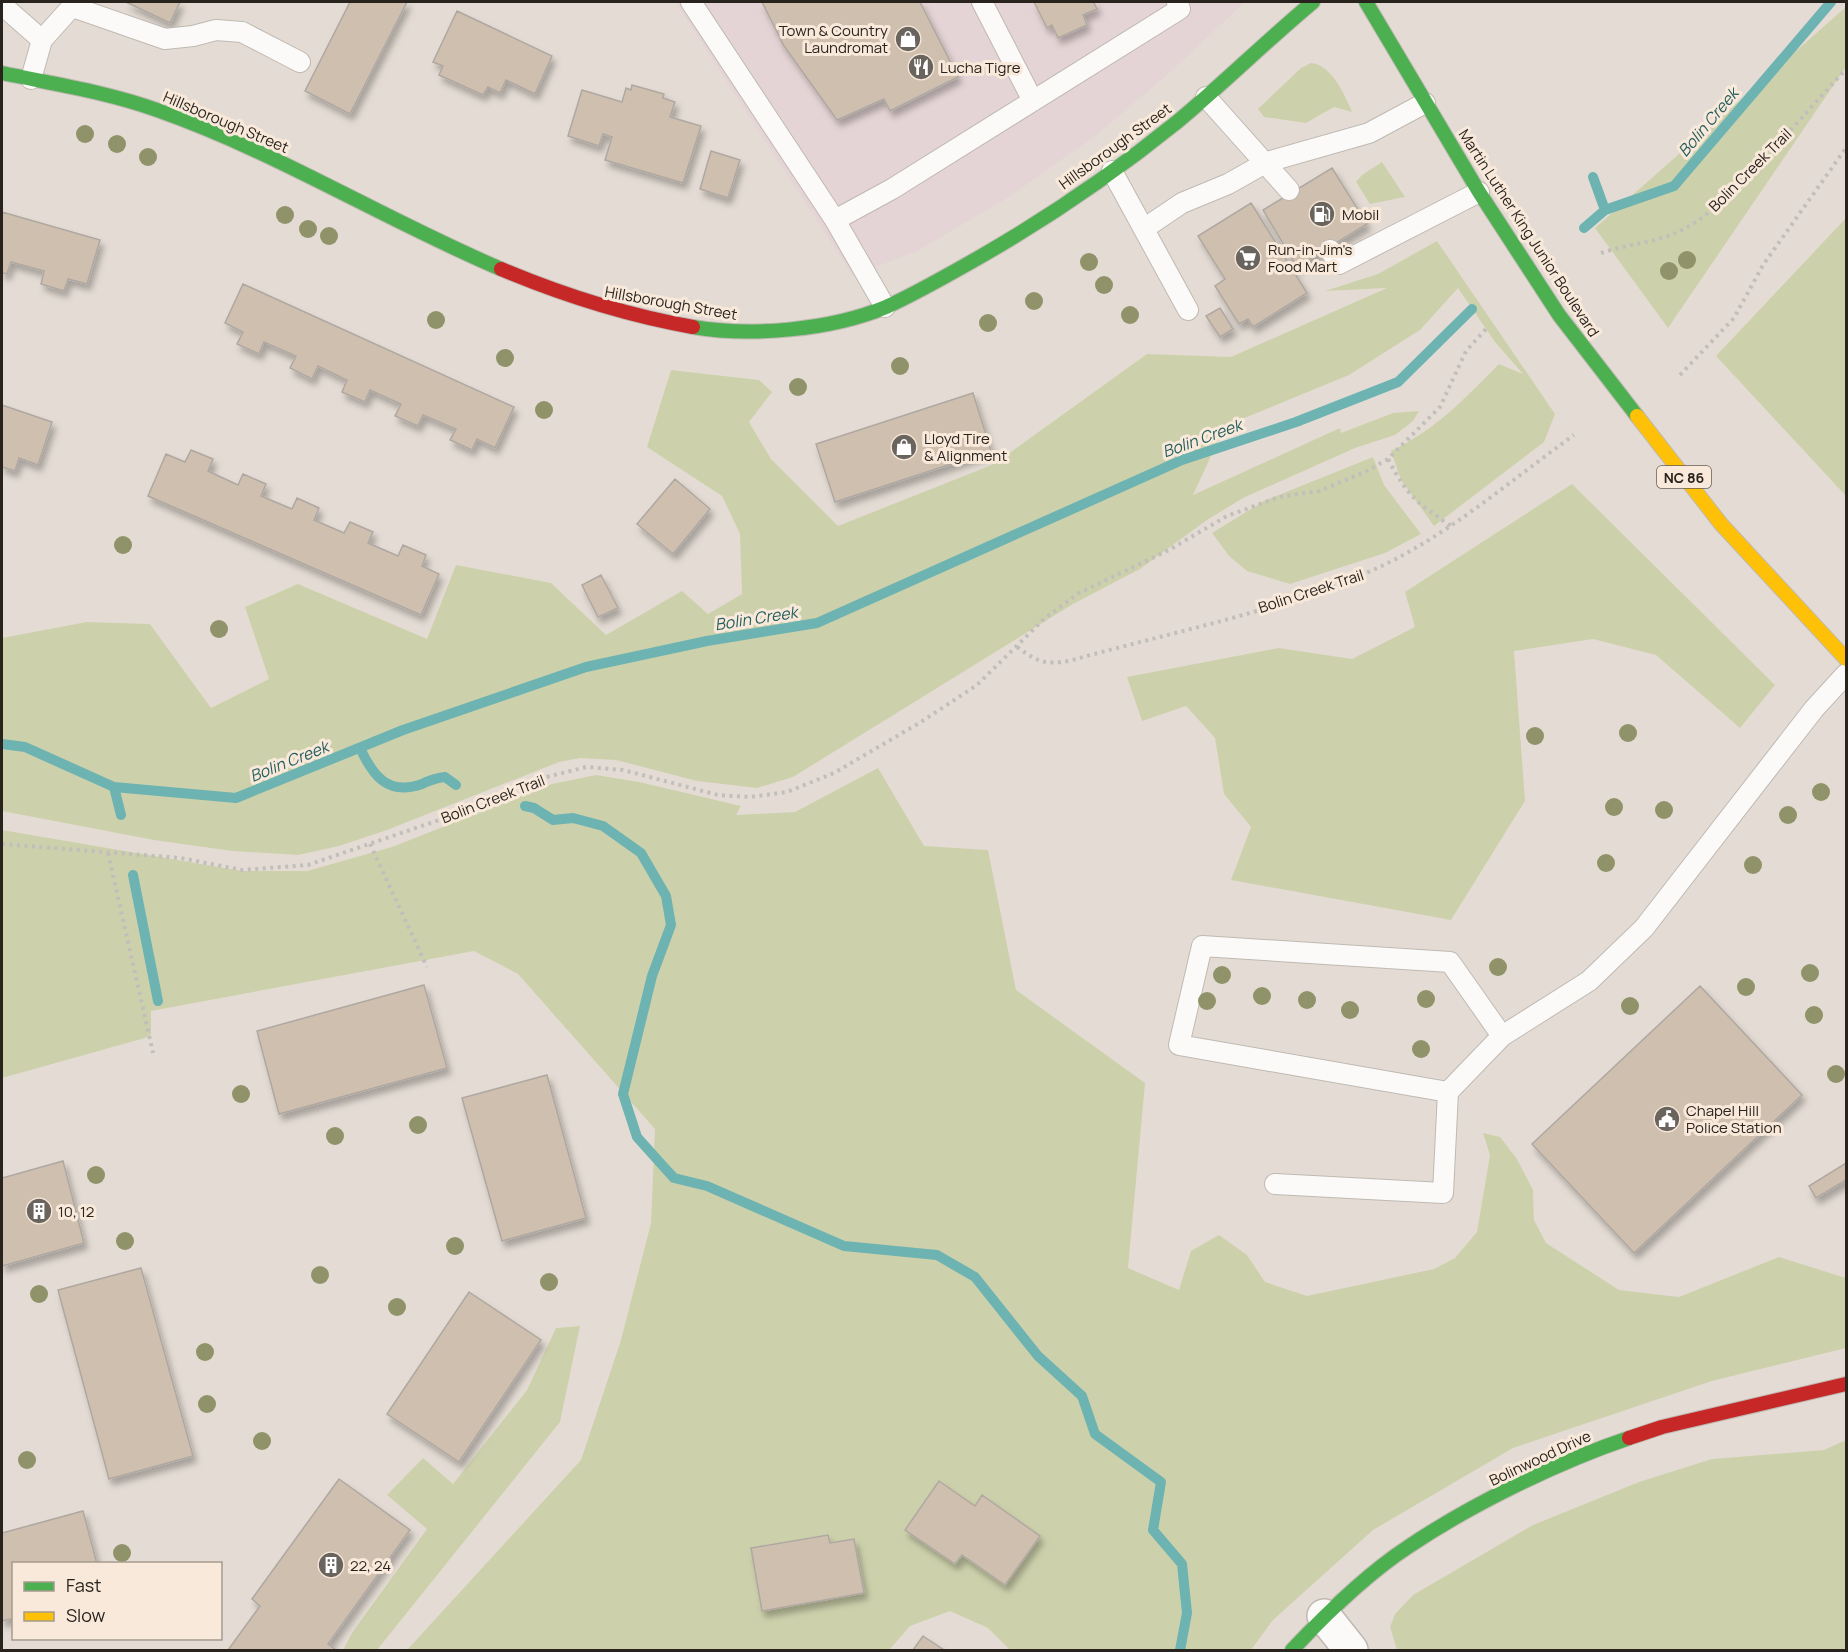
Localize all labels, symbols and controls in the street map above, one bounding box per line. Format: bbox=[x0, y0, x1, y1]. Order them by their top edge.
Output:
place label: Town & Country Laundromat bbox=[779, 20, 888, 58]
shop icon: Town & Country Laundromat bbox=[893, 24, 923, 54]
restaurant icon: Lucha Tigre bbox=[906, 52, 936, 82]
place label: Lucha Tigre bbox=[940, 57, 1021, 78]
water label: Bolin Creek bbox=[1673, 82, 1744, 161]
street label: Hillsborough Street bbox=[160, 86, 292, 158]
street label: Hillsborough Street bbox=[1055, 98, 1175, 194]
street label: Bolin Creek Trail bbox=[1704, 124, 1796, 216]
street label: Martin Luther King Junior Boulevard bbox=[1454, 125, 1604, 341]
fuel station icon: Mobil bbox=[1307, 199, 1337, 229]
place label: Mobil bbox=[1342, 204, 1379, 225]
place label: Run-in-Jim's Food Mart bbox=[1268, 239, 1352, 277]
supermarket icon: Run-in-Jim's Food Mart bbox=[1233, 243, 1263, 273]
street label: Hillsborough Street bbox=[603, 281, 739, 325]
water label: Bolin Creek bbox=[1159, 413, 1247, 463]
place label: Lloyd Tire & Alignment bbox=[924, 428, 1007, 466]
shop icon: Lloyd Tire & Alignment bbox=[889, 432, 919, 462]
road number: NC 86 bbox=[1657, 466, 1711, 488]
street label: Bolin Creek Trail bbox=[1256, 564, 1366, 618]
water label: Bolin Creek bbox=[713, 600, 801, 635]
water label: Bolin Creek bbox=[246, 734, 334, 787]
street label: Bolin Creek Trail bbox=[438, 770, 548, 828]
place label: Chapel Hill Police Station bbox=[1686, 1100, 1782, 1138]
public building icon: Chapel Hill Police Station bbox=[1652, 1104, 1682, 1134]
building icon: 10, 12 bbox=[24, 1196, 54, 1226]
place label: 10, 12 bbox=[58, 1201, 94, 1222]
street label: Bolinwood Drive bbox=[1486, 1425, 1594, 1491]
building icon: 22, 24 bbox=[316, 1550, 346, 1580]
place label: 22, 24 bbox=[350, 1555, 391, 1576]
legend bbox=[12, 1562, 222, 1640]
text: Fast bbox=[66, 1573, 101, 1597]
text: Slow bbox=[66, 1603, 106, 1627]

